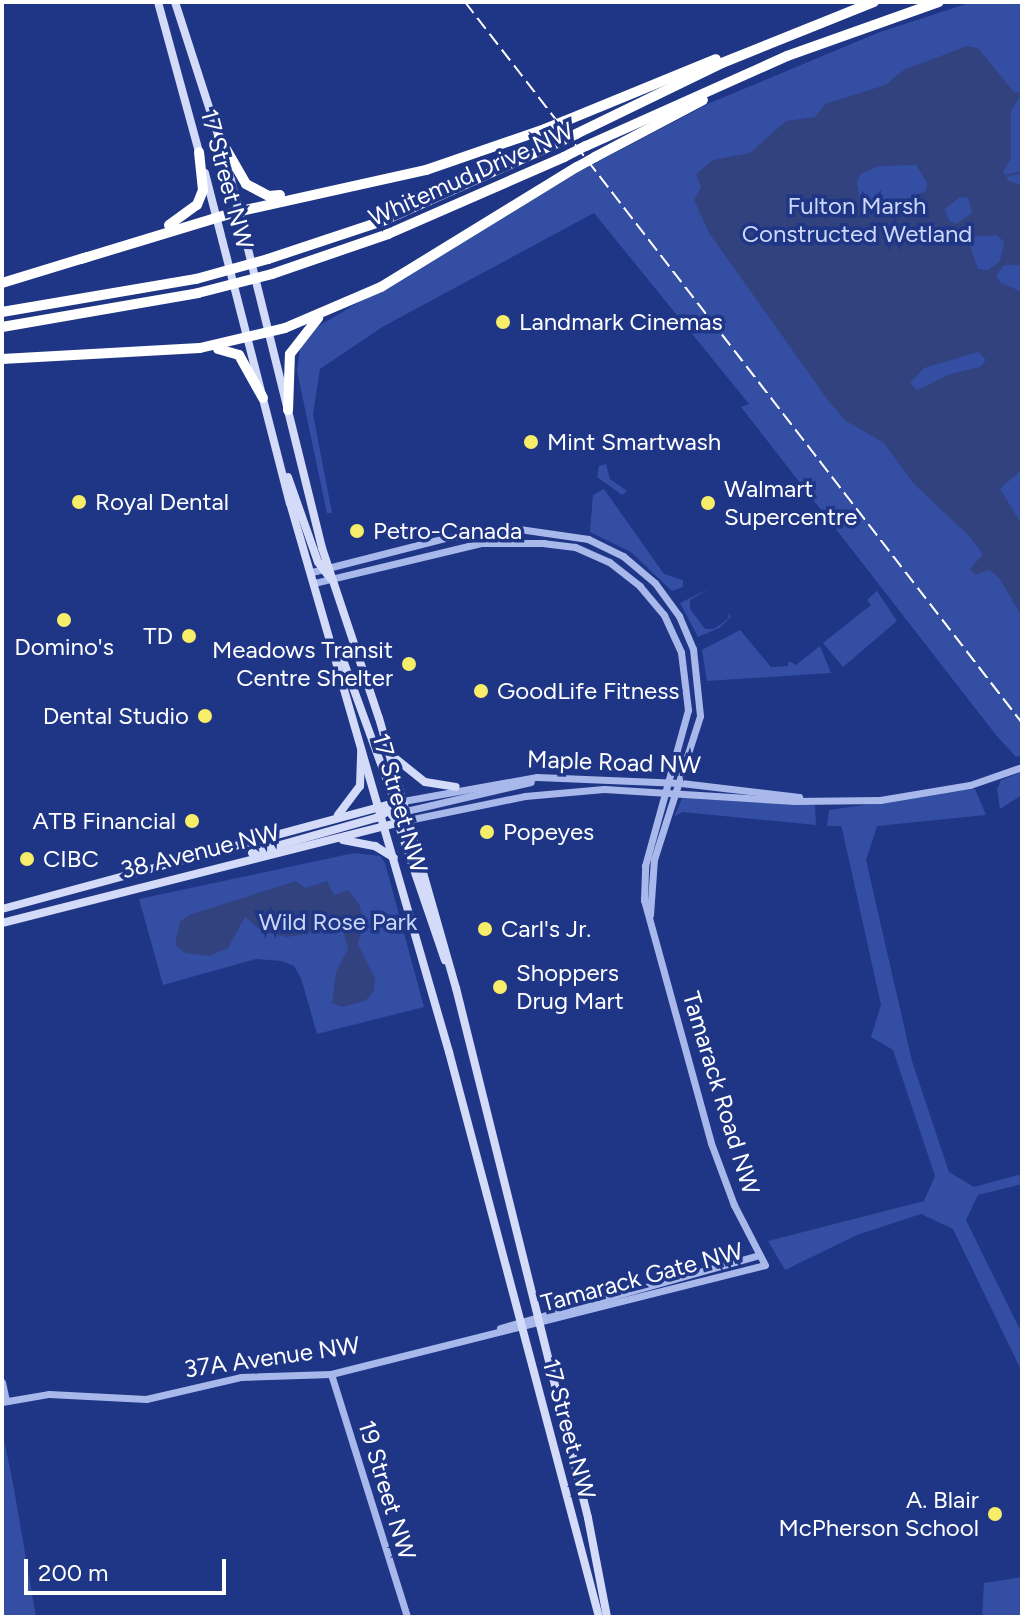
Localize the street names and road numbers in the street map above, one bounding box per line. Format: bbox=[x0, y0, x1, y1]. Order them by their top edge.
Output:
street label: 17 Street NW bbox=[195, 106, 259, 252]
street label: Whitemud Drive NW bbox=[364, 116, 578, 232]
street label: 17 Street NW bbox=[366, 730, 434, 876]
street label: Maple Road NW bbox=[527, 745, 701, 779]
street label: 38 Avenue NW bbox=[118, 817, 282, 885]
street label: Tamarack Road NW bbox=[676, 988, 766, 1198]
street label: Tamarack Gate NW bbox=[538, 1236, 746, 1318]
street label: 37A Avenue NW bbox=[182, 1330, 362, 1384]
street label: 17 Street NW bbox=[537, 1356, 601, 1502]
street label: 19 Street NW bbox=[352, 1417, 422, 1563]

